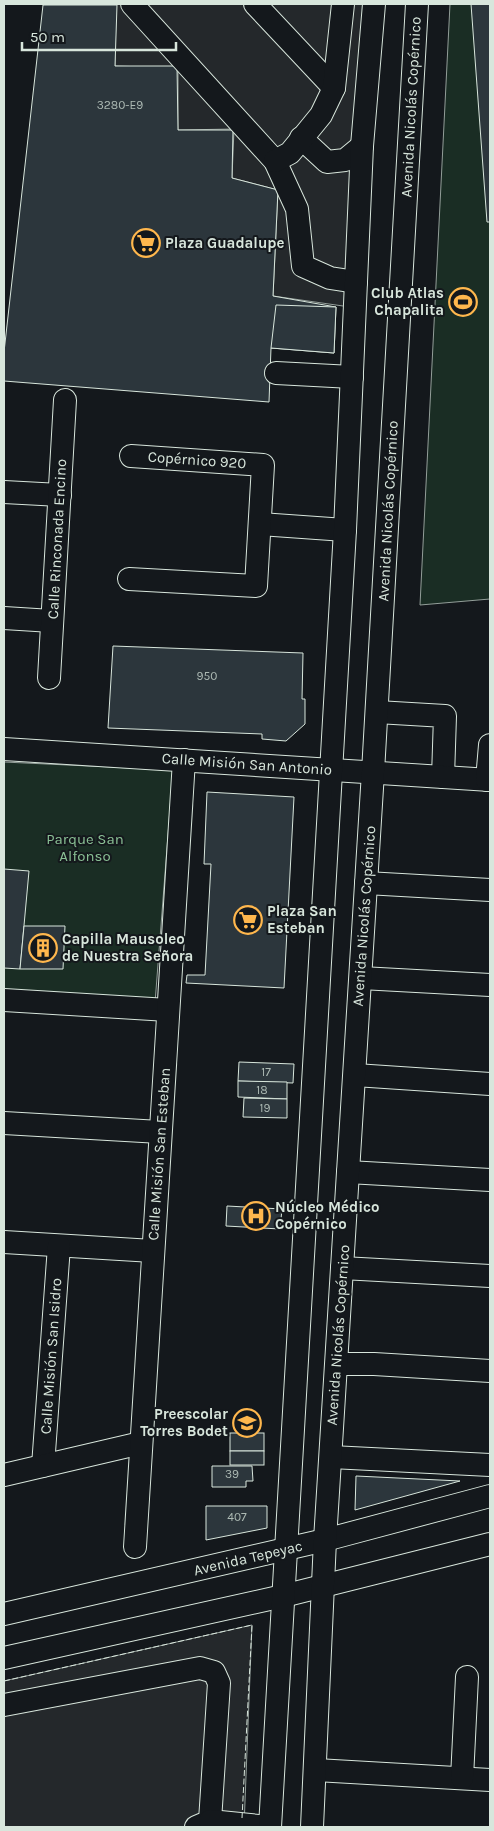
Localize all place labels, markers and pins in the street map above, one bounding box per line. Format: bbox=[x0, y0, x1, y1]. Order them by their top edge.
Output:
supermarket icon: Plaza Guadalupe bbox=[131, 228, 161, 258]
place label: Plaza Guadalupe bbox=[165, 234, 284, 252]
place label: Club Atlas Chapalita bbox=[371, 284, 444, 319]
sports icon: Club Atlas Chapalita bbox=[448, 287, 478, 317]
place label: Plaza San Esteban bbox=[267, 902, 337, 937]
supermarket icon: Plaza San Esteban bbox=[233, 905, 263, 935]
place label: Capilla Mausoleo de Nuestra Señora bbox=[62, 930, 193, 965]
building icon: Capilla Mausoleo de Nuestra Señora bbox=[28, 933, 58, 963]
place label: Núcleo Médico Copérnico bbox=[275, 1198, 380, 1233]
hospital icon: Núcleo Médico Copérnico bbox=[241, 1201, 271, 1231]
place label: Preescolar Torres Bodet bbox=[140, 1405, 228, 1440]
school or university icon: Preescolar Torres Bodet bbox=[232, 1408, 262, 1438]

